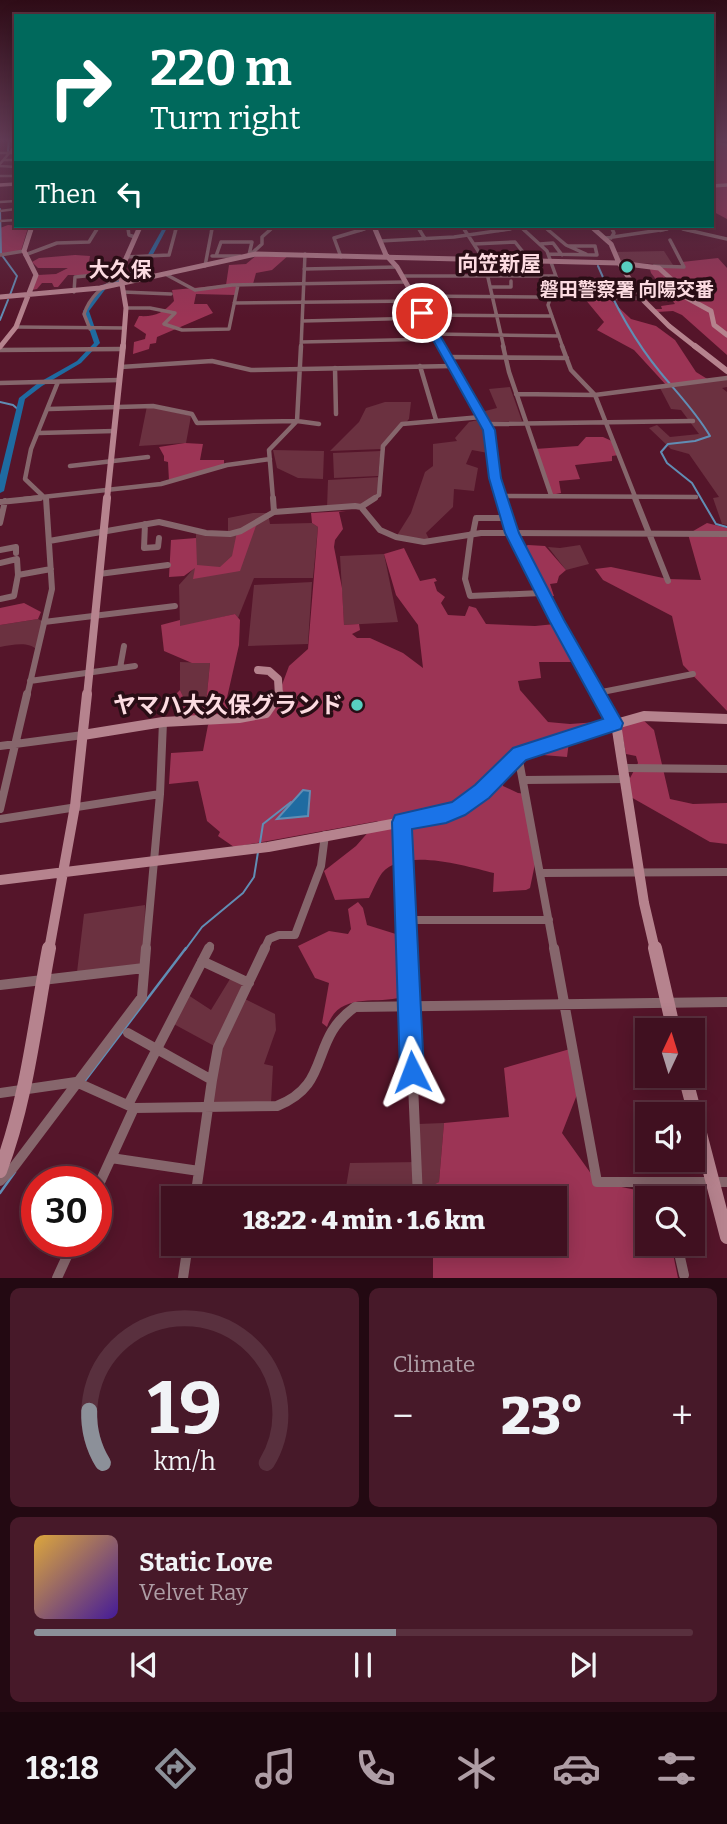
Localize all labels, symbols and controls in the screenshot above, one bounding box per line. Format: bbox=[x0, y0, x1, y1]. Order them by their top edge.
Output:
text: 220 m bbox=[150, 39, 292, 98]
icon: right bbox=[35, 42, 126, 133]
text: Turn right bbox=[150, 99, 301, 137]
icon: left bbox=[111, 175, 149, 213]
text: Then bbox=[35, 179, 97, 210]
district label: 向笠新屋 bbox=[457, 251, 541, 277]
district label: 大久保 bbox=[89, 257, 152, 283]
marker: 磐田警察署 向陽交番 bbox=[619, 259, 635, 275]
place label: 磐田警察署 向陽交番 bbox=[540, 278, 714, 301]
pin bbox=[392, 283, 452, 343]
icon: arrive bbox=[403, 294, 441, 332]
place label: ヤマハ大久保グランド bbox=[113, 691, 343, 719]
marker: ヤマハ大久保グランド bbox=[349, 697, 365, 713]
north arrow bbox=[635, 1018, 705, 1088]
map controls bbox=[635, 1018, 705, 1256]
position arrow bbox=[375, 1035, 449, 1109]
button: sound bbox=[635, 1102, 705, 1172]
speed limit sign: 30 bbox=[21, 1166, 112, 1257]
button: search bbox=[635, 1186, 705, 1256]
text: 18:22 · 4 min · 1.6 km bbox=[243, 1205, 485, 1236]
text: Climate bbox=[393, 1350, 475, 1378]
text: 19 bbox=[147, 1366, 221, 1453]
text: 23° bbox=[501, 1385, 584, 1448]
text: − bbox=[393, 1393, 413, 1439]
text: + bbox=[671, 1393, 693, 1439]
text: km/h bbox=[153, 1447, 216, 1477]
text: Static Love bbox=[139, 1547, 273, 1578]
text: Velvet Ray bbox=[139, 1578, 248, 1606]
icon: previous bbox=[125, 1646, 163, 1684]
icon: pause bbox=[344, 1646, 382, 1684]
icon: next bbox=[564, 1646, 602, 1684]
icon: directions bbox=[151, 1744, 200, 1793]
icon: music bbox=[251, 1744, 300, 1793]
icon: phone bbox=[351, 1744, 400, 1793]
icon: climate bbox=[452, 1744, 501, 1793]
icon: car bbox=[552, 1744, 601, 1793]
icon: filters bbox=[652, 1744, 701, 1793]
text: 18:18 bbox=[26, 1749, 99, 1787]

